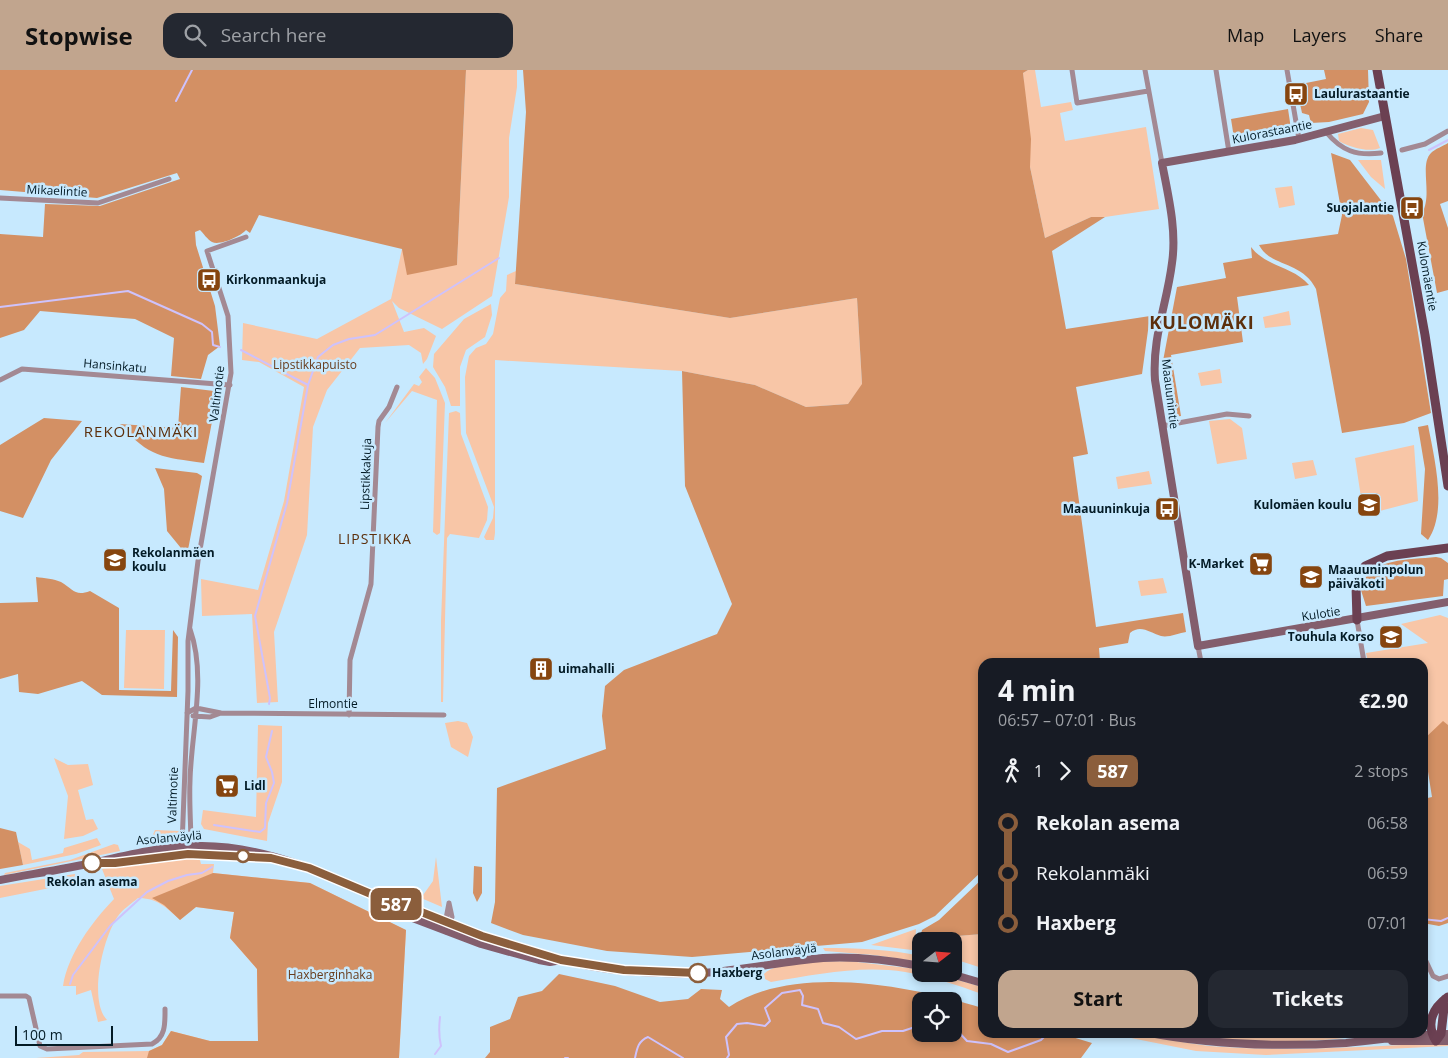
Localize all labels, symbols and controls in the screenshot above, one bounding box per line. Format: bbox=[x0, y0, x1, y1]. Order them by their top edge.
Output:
search box bbox=[163, 13, 513, 58]
text: Stopwise bbox=[25, 19, 133, 52]
icon: search bbox=[181, 21, 209, 49]
text: Search here bbox=[221, 22, 327, 48]
text: Map bbox=[1227, 23, 1264, 47]
text: Layers bbox=[1292, 23, 1347, 47]
text: Share bbox=[1375, 23, 1423, 47]
bus stop icon: Laulurastaantie bbox=[1283, 81, 1309, 107]
place label: Laulurastaantie bbox=[1314, 85, 1410, 102]
street label: Kulorastaantie bbox=[1230, 115, 1314, 148]
street label: Mikaelintie bbox=[26, 180, 88, 201]
bus stop icon: Suojalantie bbox=[1399, 195, 1425, 221]
place label: Suojalantie bbox=[1326, 199, 1394, 216]
street label: Kulomäentie bbox=[1413, 240, 1442, 313]
bus stop icon: Kirkonmaankuja bbox=[196, 267, 222, 293]
place label: Kirkonmaankuja bbox=[226, 271, 326, 288]
district label: KULOMÄKI bbox=[1149, 310, 1255, 334]
street label: Hansinkatu bbox=[83, 354, 147, 377]
park label: Lipstikkapuisto bbox=[273, 356, 357, 373]
street label: Maauunintie bbox=[1158, 358, 1183, 430]
street label: Valtimotie bbox=[205, 365, 228, 423]
district label: REKOLANMÄKI bbox=[84, 421, 198, 441]
street label: Lipstikkakuja bbox=[356, 438, 375, 510]
school or university icon: Kulomäen koulu bbox=[1356, 492, 1382, 518]
bus stop icon: Maauuninkuja bbox=[1154, 496, 1180, 522]
place label: Kulomäen koulu bbox=[1254, 496, 1352, 513]
place label: Maauuninkuja bbox=[1063, 500, 1150, 517]
district label: LIPSTIKKA bbox=[338, 529, 412, 548]
place label: Rekolanmäen koulu bbox=[132, 544, 215, 575]
school or university icon: Rekolanmäen koulu bbox=[102, 547, 128, 573]
supermarket icon: K-Market bbox=[1248, 551, 1274, 577]
place label: K-Market bbox=[1188, 555, 1244, 572]
place label: Maauuninpolun päiväkoti bbox=[1328, 561, 1423, 592]
school or university icon: Maauuninpolun päiväkoti bbox=[1298, 564, 1324, 590]
street label: Kulotie bbox=[1300, 602, 1342, 625]
school or university icon: Touhula Korso bbox=[1378, 624, 1404, 650]
place label: Touhula Korso bbox=[1288, 628, 1374, 645]
building icon: uimahalli bbox=[528, 656, 554, 682]
place label: uimahalli bbox=[558, 660, 615, 677]
text: 4 min bbox=[998, 671, 1076, 709]
text: €2.90 bbox=[1359, 688, 1408, 714]
street label: Elmontie bbox=[308, 695, 358, 712]
text: 06:57 – 07:01 · Bus bbox=[998, 709, 1136, 731]
icon: walk bbox=[998, 757, 1026, 785]
icon: forward bbox=[1051, 757, 1079, 785]
text: 587 bbox=[1097, 759, 1128, 783]
text: 1 bbox=[1034, 760, 1043, 782]
text: 2 stops bbox=[1354, 760, 1408, 782]
street label: Valtimotie bbox=[163, 766, 182, 824]
supermarket icon: Lidl bbox=[214, 773, 240, 799]
place label: Lidl bbox=[244, 777, 266, 794]
text: Rekolan asema bbox=[1036, 810, 1180, 836]
text: 06:58 bbox=[1367, 812, 1408, 834]
street label: Asolanväylä bbox=[135, 826, 203, 849]
unlabelled marker bbox=[236, 849, 250, 863]
marker: Rekolan asema bbox=[82, 853, 102, 873]
text: Rekolanmäki bbox=[1036, 860, 1150, 886]
text: 06:59 bbox=[1367, 862, 1408, 884]
place label: Rekolan asema bbox=[46, 873, 138, 890]
line badge: 587 bbox=[367, 888, 425, 920]
text: 587 bbox=[381, 892, 411, 916]
text: Haxberg bbox=[1036, 910, 1116, 936]
text: 07:01 bbox=[1367, 912, 1408, 934]
north arrow bbox=[912, 932, 962, 982]
map controls bbox=[912, 932, 962, 1042]
street label: Asolanväylä bbox=[750, 939, 818, 964]
marker: Haxberg bbox=[688, 963, 708, 983]
place label: Haxberg bbox=[712, 964, 763, 981]
park label: Haxberginhaka bbox=[288, 966, 372, 983]
button: Start bbox=[998, 970, 1198, 1028]
button: Tickets bbox=[1208, 970, 1408, 1028]
button: locate bbox=[912, 992, 962, 1042]
scale bar bbox=[15, 1023, 112, 1046]
text: 100 m bbox=[22, 1025, 63, 1044]

